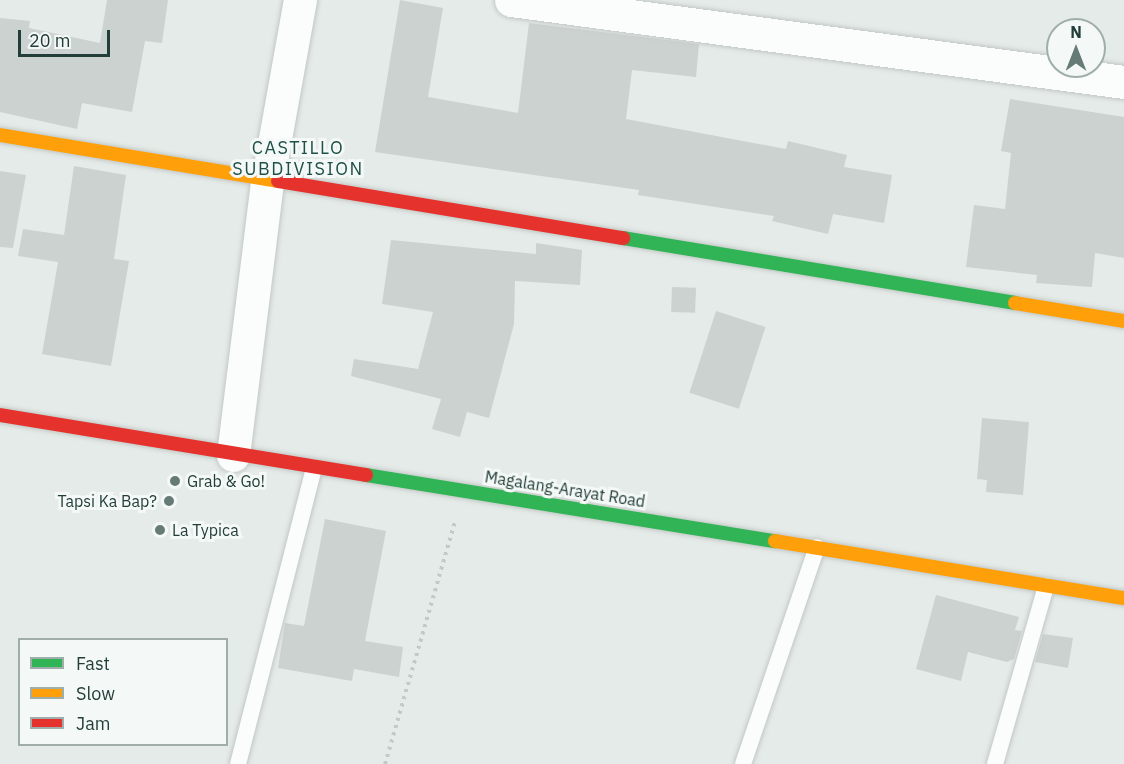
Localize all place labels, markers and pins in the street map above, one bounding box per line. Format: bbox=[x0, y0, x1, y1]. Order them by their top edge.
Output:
place label: Grab & Go! bbox=[187, 471, 265, 491]
marker: Grab & Go! bbox=[168, 474, 182, 488]
place label: Tapsi Ka Bap? bbox=[57, 491, 157, 511]
marker: Tapsi Ka Bap? bbox=[162, 494, 176, 508]
place label: La Typica bbox=[172, 520, 239, 540]
marker: La Typica bbox=[153, 523, 167, 537]

